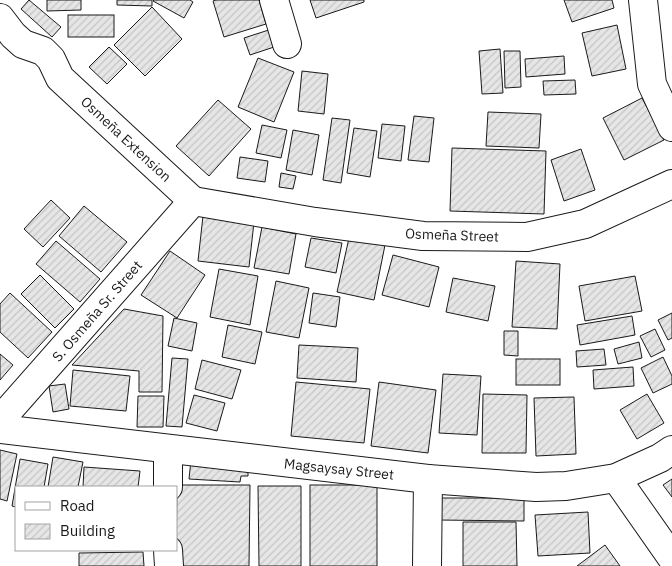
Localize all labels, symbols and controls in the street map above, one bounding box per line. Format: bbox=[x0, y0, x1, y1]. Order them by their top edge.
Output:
street label: Osmeña Extension bbox=[77, 92, 175, 186]
street label: Osmeña Street bbox=[405, 224, 499, 246]
street label: S. Osmeña Sr. Street bbox=[48, 257, 146, 365]
street label: Magsaysay Street bbox=[283, 454, 395, 484]
legend bbox=[15, 486, 178, 551]
text: Road bbox=[60, 496, 95, 515]
text: Building bbox=[60, 521, 115, 540]

